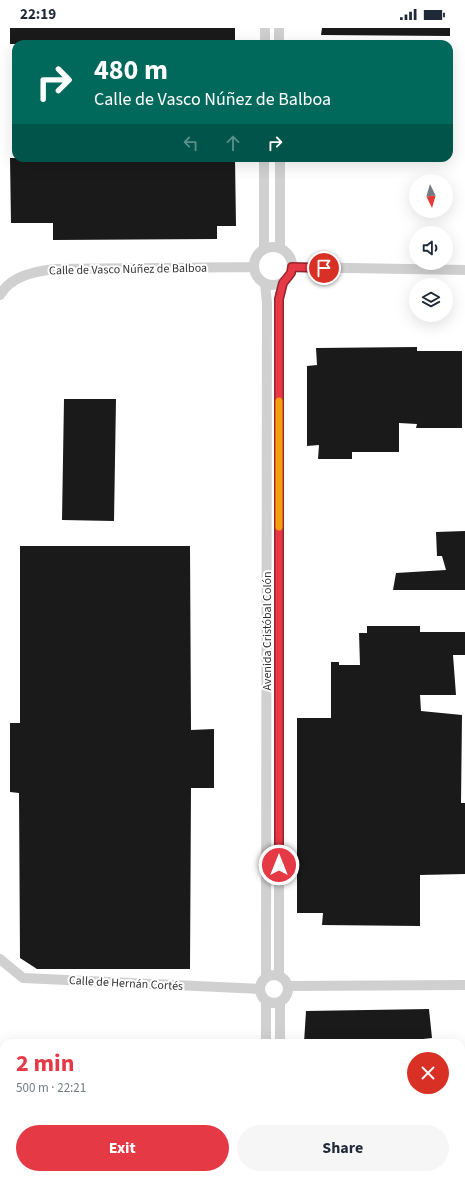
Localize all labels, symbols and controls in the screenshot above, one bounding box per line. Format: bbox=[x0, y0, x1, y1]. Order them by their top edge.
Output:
text: 22:19 bbox=[20, 4, 56, 25]
text: 480 m bbox=[94, 50, 168, 90]
icon: right bbox=[28, 56, 80, 108]
text: Calle de Vasco Núñez de Balboa bbox=[94, 87, 331, 112]
icon: left bbox=[180, 132, 202, 154]
icon: ahead bbox=[222, 132, 244, 154]
icon: right bbox=[264, 132, 286, 154]
north arrow bbox=[409, 174, 453, 218]
map controls bbox=[409, 174, 453, 322]
button: sound bbox=[409, 226, 453, 270]
pin bbox=[307, 251, 341, 285]
icon: arrive bbox=[313, 257, 335, 279]
street label: Calle de Vasco Núñez de Balboa bbox=[49, 260, 207, 279]
button: layers bbox=[409, 278, 453, 322]
street label: Avenida Cristóbal Colón bbox=[259, 571, 276, 691]
position arrow bbox=[258, 844, 300, 886]
street label: Calle de Hernán Cortés bbox=[68, 972, 183, 995]
text: 2 min bbox=[16, 1046, 74, 1081]
button: close bbox=[407, 1052, 449, 1094]
text: 500 m · 22:21 bbox=[16, 1079, 86, 1097]
button: Exit bbox=[16, 1125, 229, 1171]
button: Share bbox=[237, 1125, 449, 1171]

